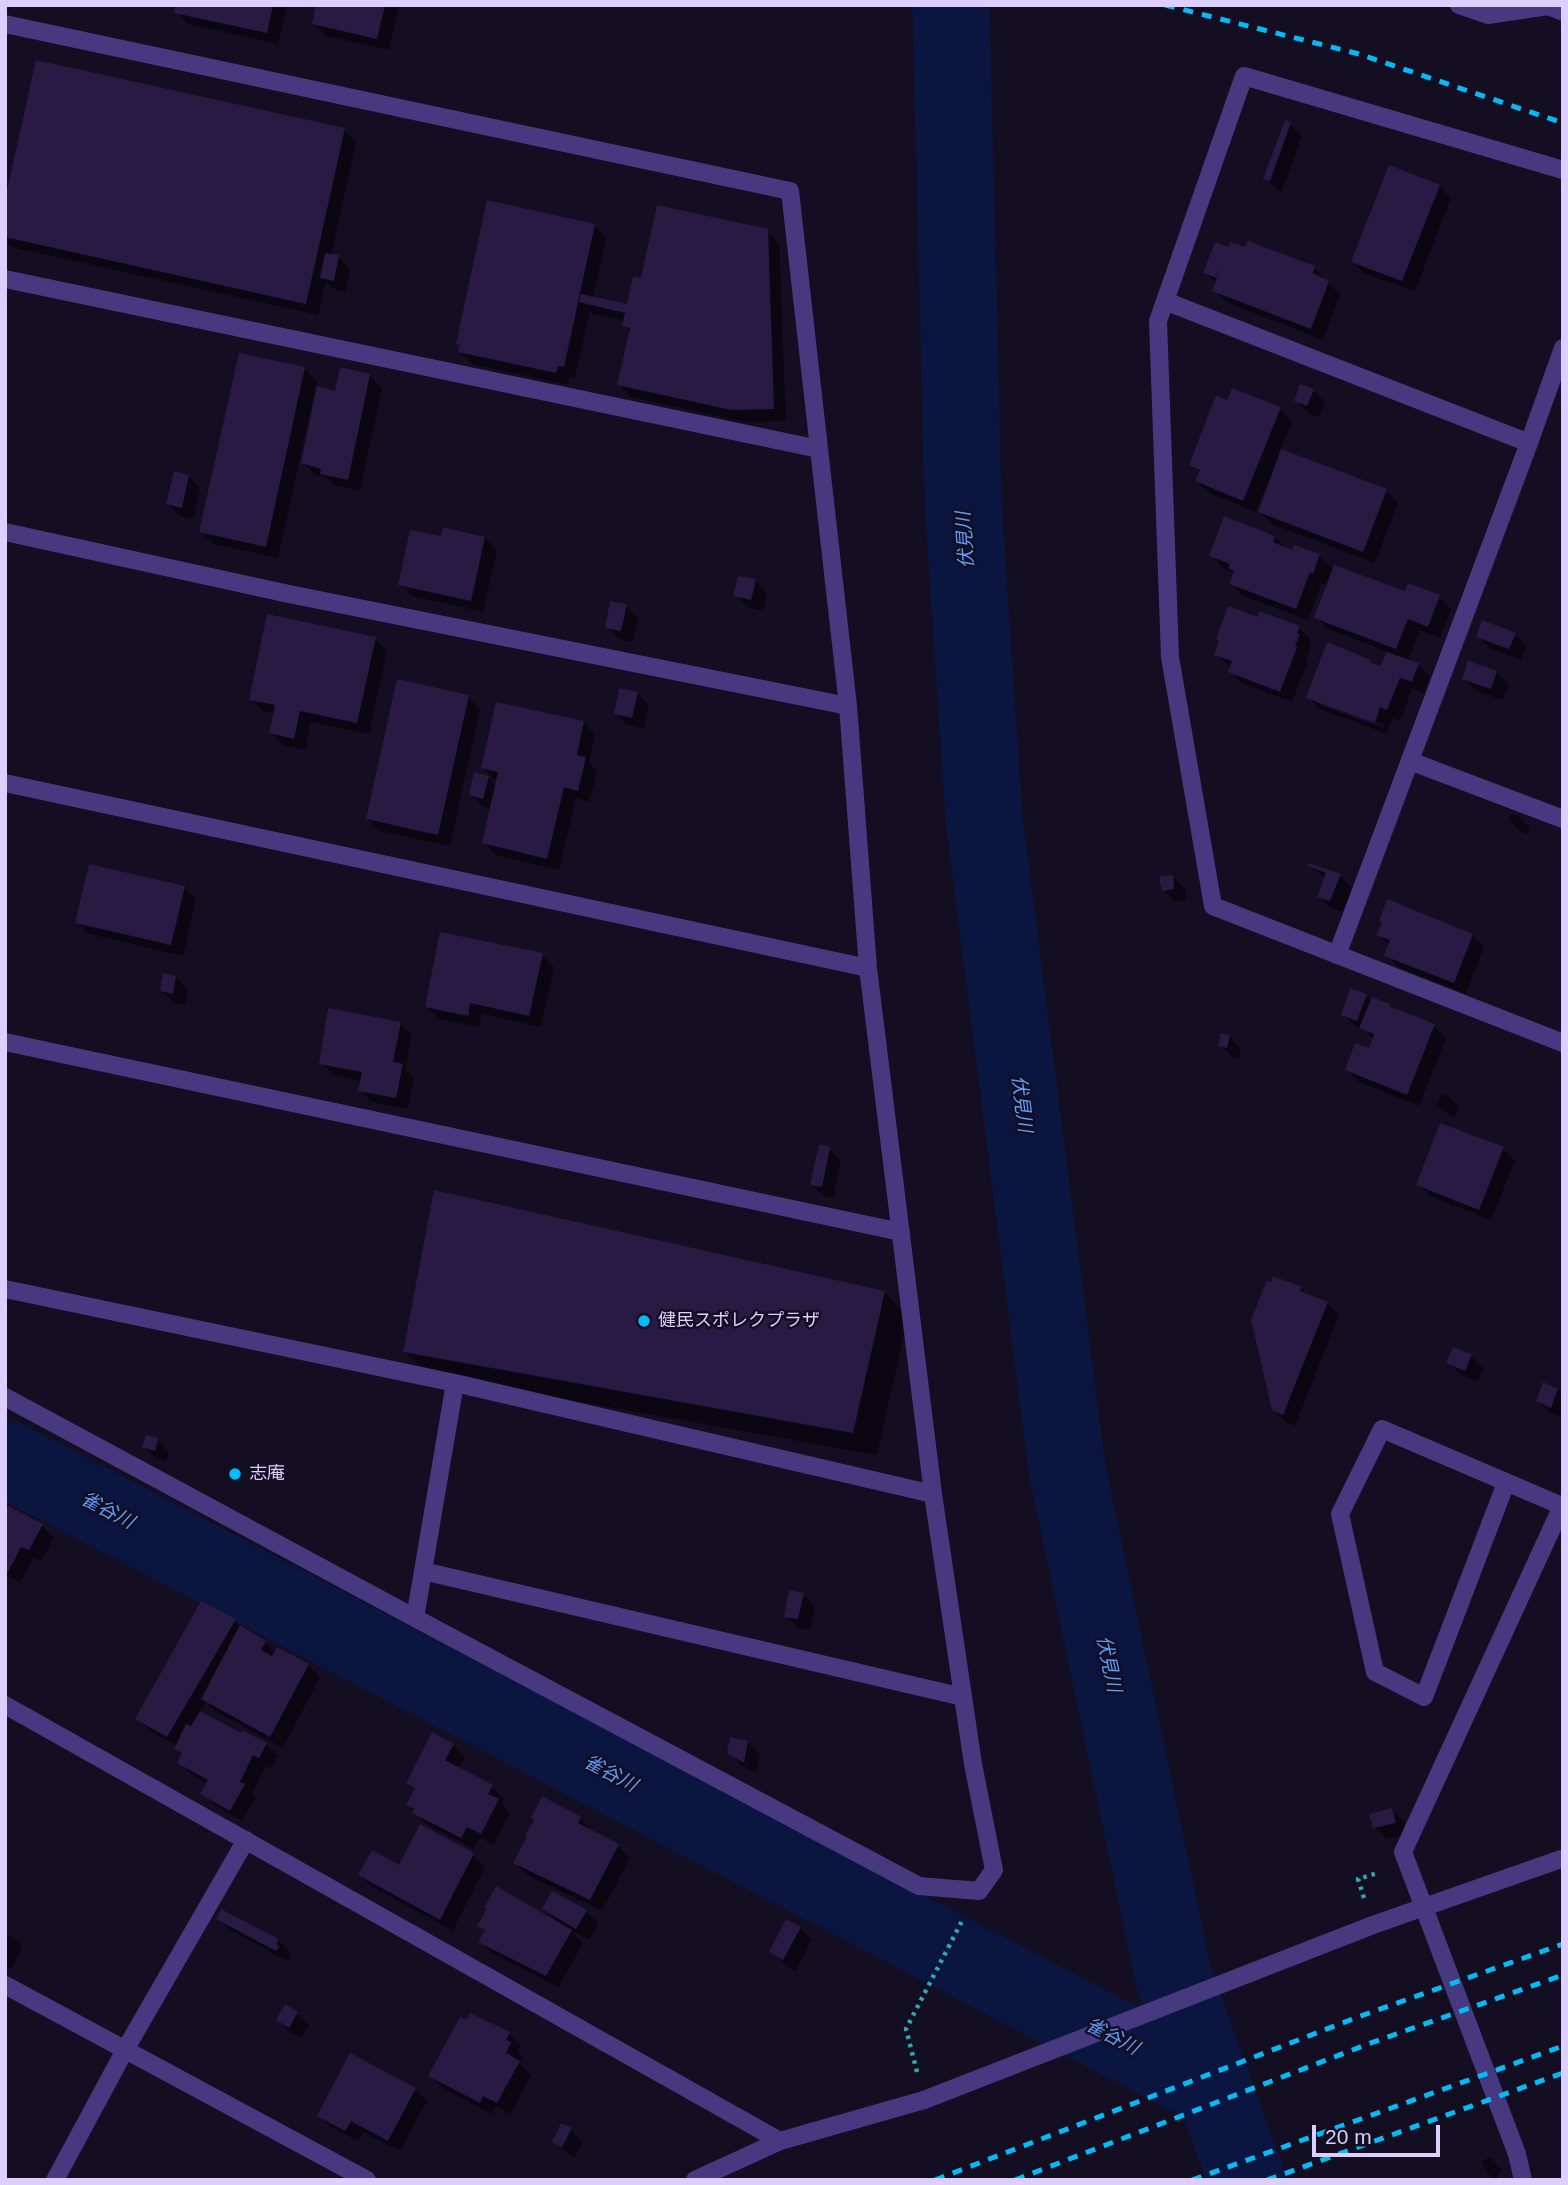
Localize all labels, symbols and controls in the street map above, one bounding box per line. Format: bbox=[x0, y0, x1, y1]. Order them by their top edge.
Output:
water label: 伏見川 bbox=[953, 511, 979, 569]
water label: 伏見川 bbox=[1006, 1074, 1036, 1134]
place label: 健民スポレクプラザ bbox=[658, 1310, 820, 1332]
marker: 健民スポレクプラザ bbox=[636, 1313, 652, 1329]
place label: 志庵 bbox=[249, 1463, 285, 1485]
marker: 志庵 bbox=[227, 1466, 243, 1482]
water label: 雀谷川 bbox=[76, 1488, 138, 1534]
water label: 伏見川 bbox=[1091, 1634, 1125, 1694]
water label: 雀谷川 bbox=[579, 1751, 641, 1797]
water label: 雀谷川 bbox=[1081, 2014, 1143, 2060]
scale bar bbox=[1316, 2112, 1444, 2156]
text: 20 m bbox=[1325, 2125, 1372, 2148]

